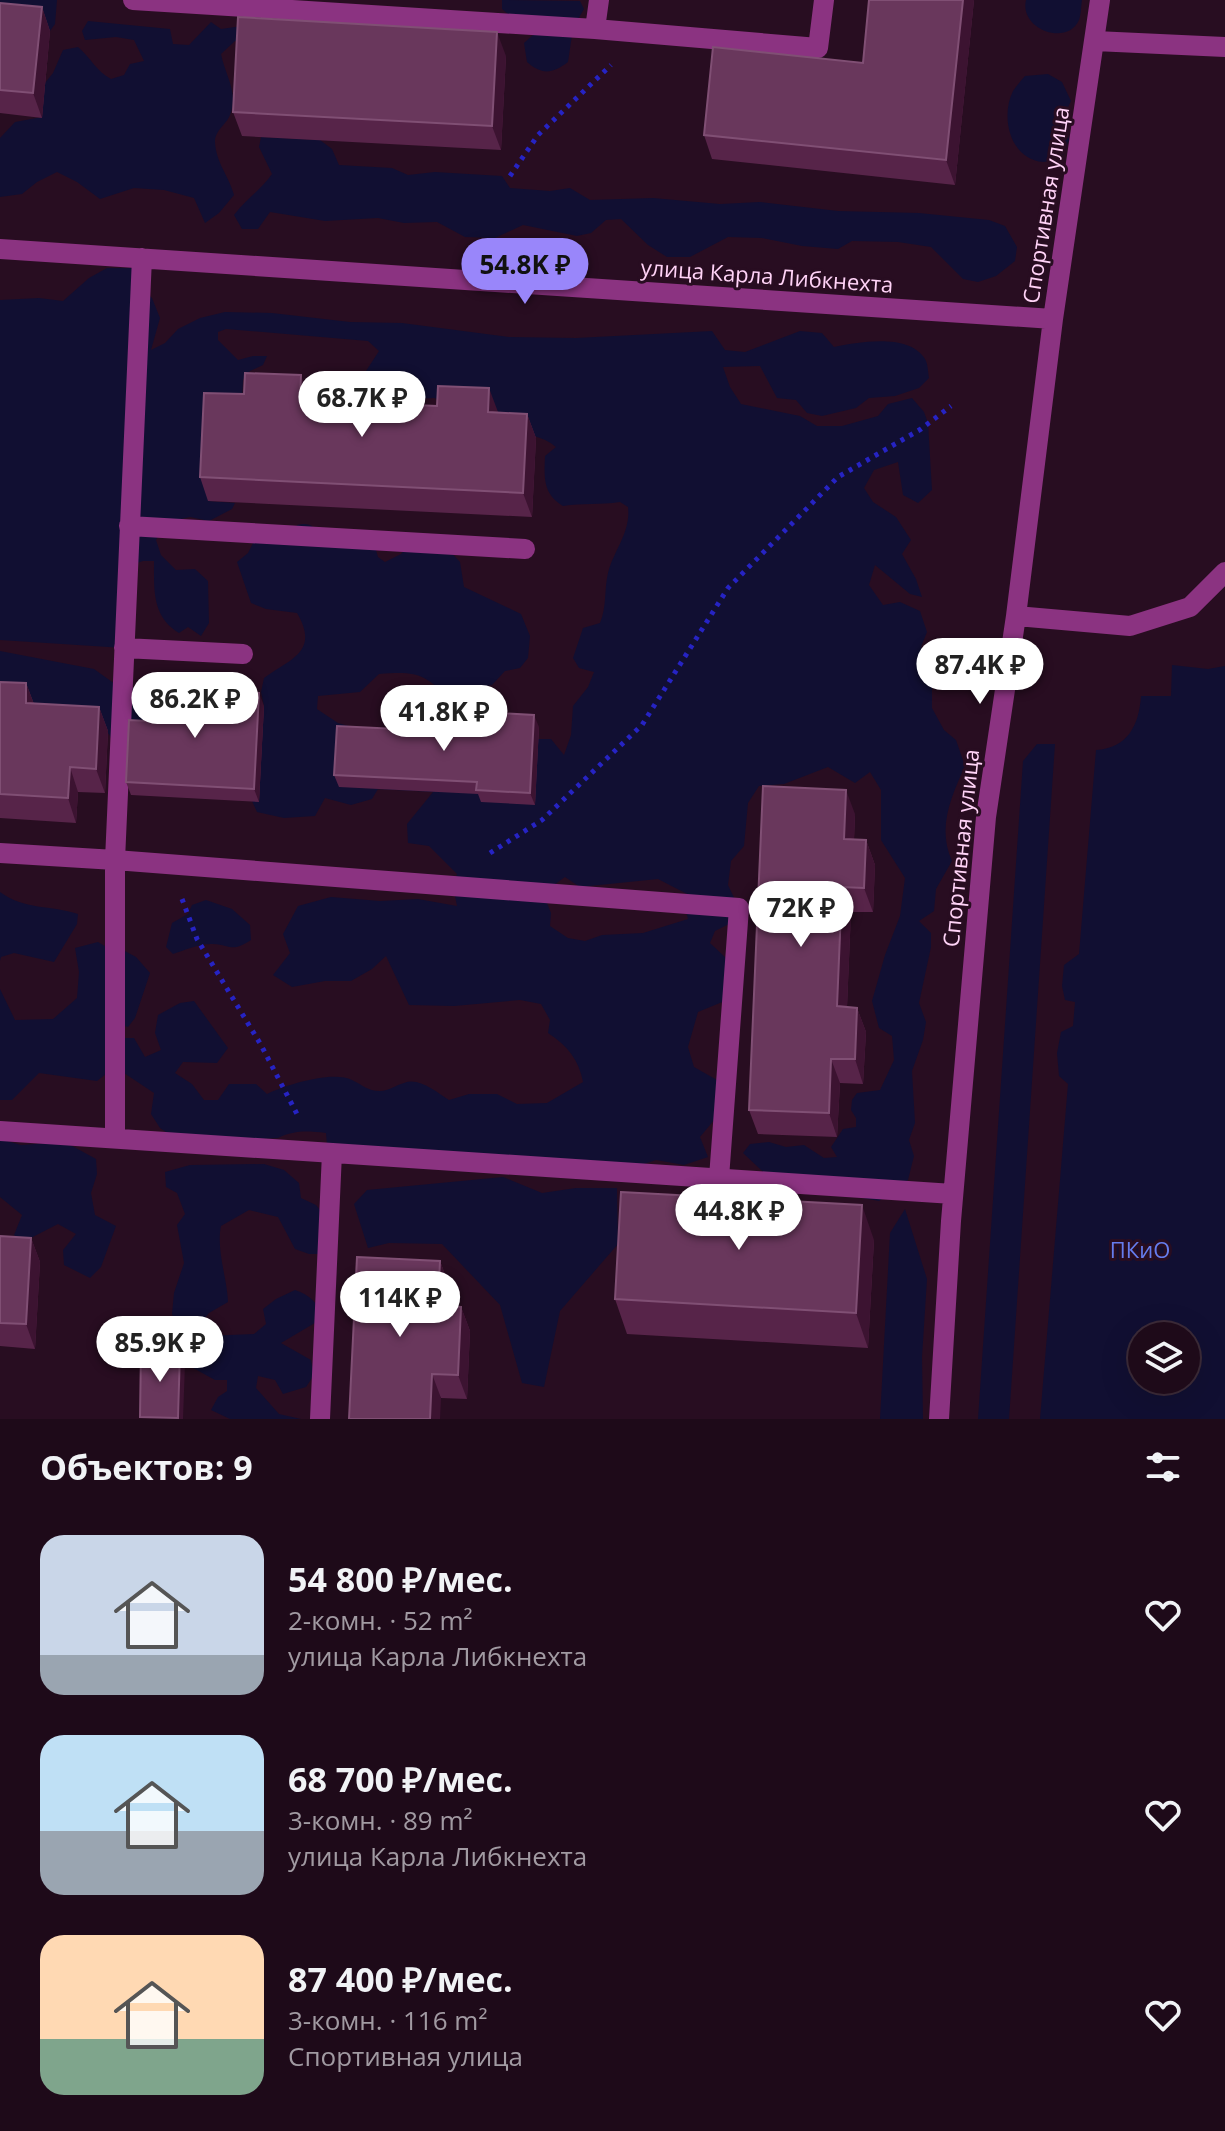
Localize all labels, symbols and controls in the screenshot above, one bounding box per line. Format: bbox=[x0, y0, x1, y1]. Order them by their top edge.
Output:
street label: Спортивная улица bbox=[1015, 104, 1075, 305]
pin: 54.8K ₽ bbox=[451, 238, 599, 306]
text: 54.8K ₽ bbox=[479, 246, 571, 282]
street label: улица Карла Либкнехта bbox=[640, 251, 894, 299]
pin: 68.7K ₽ bbox=[288, 371, 436, 439]
text: 68.7K ₽ bbox=[316, 379, 408, 415]
pin: 87.4K ₽ bbox=[906, 638, 1054, 706]
text: 87.4K ₽ bbox=[934, 646, 1026, 682]
pin: 86.2K ₽ bbox=[121, 672, 269, 740]
text: 86.2K ₽ bbox=[149, 680, 241, 716]
pin: 41.8K ₽ bbox=[370, 685, 518, 753]
text: 41.8K ₽ bbox=[398, 693, 490, 729]
street label: Спортивная улица bbox=[935, 747, 985, 948]
pin: 72K ₽ bbox=[745, 881, 857, 949]
text: 72K ₽ bbox=[767, 889, 835, 925]
pin: 44.8K ₽ bbox=[665, 1184, 813, 1252]
text: 44.8K ₽ bbox=[693, 1192, 785, 1228]
park label: ПКиО bbox=[1110, 1234, 1170, 1264]
pin: 114K ₽ bbox=[335, 1271, 465, 1339]
text: 114K ₽ bbox=[358, 1279, 442, 1315]
pin: 85.9K ₽ bbox=[86, 1316, 234, 1384]
map controls bbox=[1128, 1322, 1200, 1394]
button: layers bbox=[1128, 1322, 1200, 1394]
text: 85.9K ₽ bbox=[114, 1324, 206, 1360]
text: Объектов: 9 bbox=[40, 1444, 253, 1490]
icon: filters bbox=[1141, 1445, 1185, 1489]
text: 54 800 ₽/мес. bbox=[288, 1556, 513, 1602]
icon: home bbox=[104, 1567, 200, 1663]
icon: heart bbox=[1141, 1593, 1185, 1637]
text: 2-комн. · 52 m² bbox=[288, 1602, 473, 1638]
text: улица Карла Либкнехта bbox=[288, 1638, 587, 1674]
text: 68 700 ₽/мес. bbox=[288, 1756, 513, 1802]
icon: home bbox=[104, 1767, 200, 1863]
icon: heart bbox=[1141, 1793, 1185, 1837]
text: 3-комн. · 89 m² bbox=[288, 1802, 473, 1838]
text: улица Карла Либкнехта bbox=[288, 1838, 587, 1874]
text: 87 400 ₽/мес. bbox=[288, 1956, 513, 2002]
icon: home bbox=[104, 1967, 200, 2063]
icon: heart bbox=[1141, 1993, 1185, 2037]
text: 3-комн. · 116 m² bbox=[288, 2002, 487, 2038]
text: Спортивная улица bbox=[288, 2038, 523, 2074]

